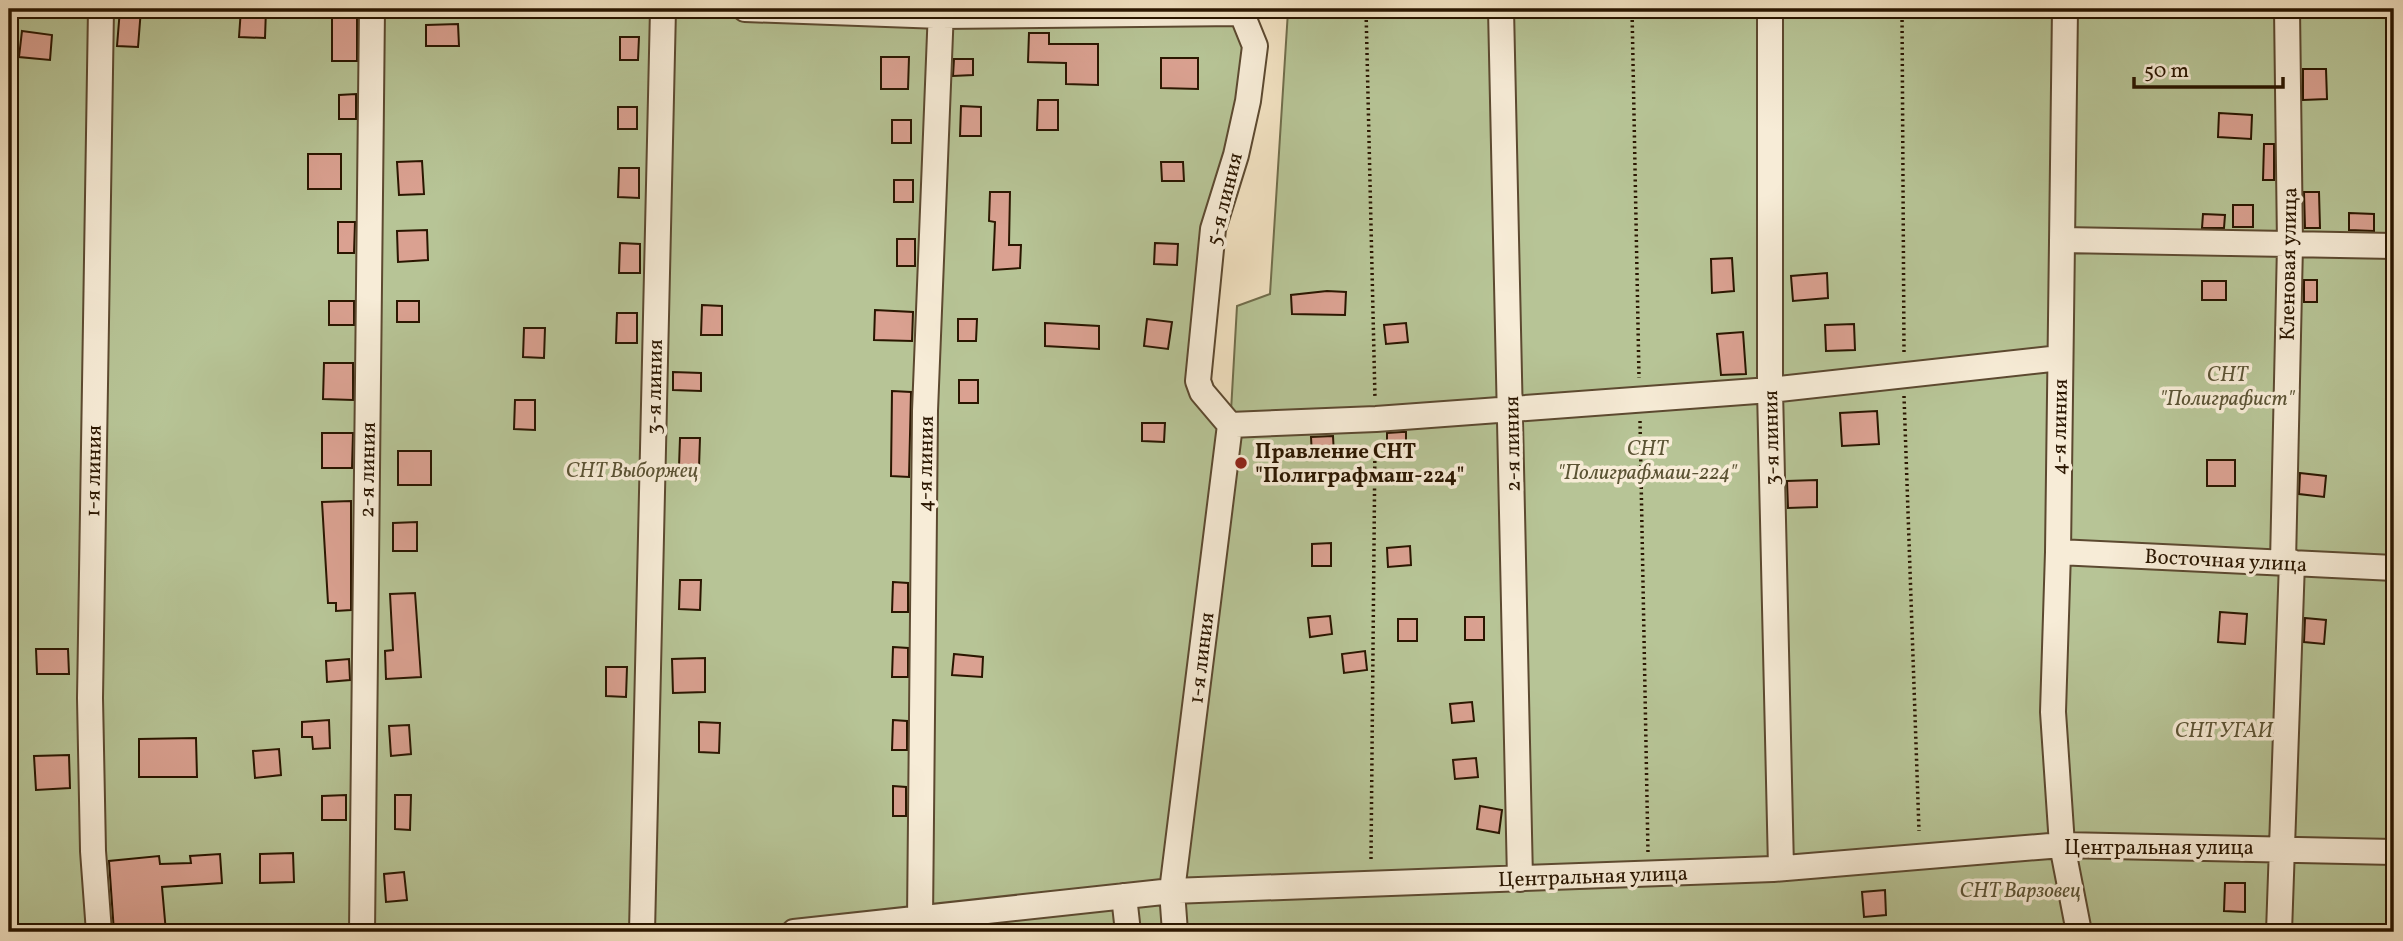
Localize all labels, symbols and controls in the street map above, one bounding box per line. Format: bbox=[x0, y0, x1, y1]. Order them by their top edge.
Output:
scale bar bbox=[2134, 46, 2282, 90]
text: 50 m bbox=[2144, 57, 2189, 86]
street label: 5-я линия bbox=[1200, 150, 1251, 249]
street label: Кленовая улица bbox=[2274, 187, 2305, 341]
street label: 3-я линия bbox=[640, 339, 671, 435]
park label: СНТ "Полиграфист" bbox=[2159, 361, 2296, 414]
street label: 4-я линия bbox=[2045, 379, 2076, 475]
street label: 3-я линия bbox=[1757, 390, 1788, 486]
street label: 2-я линия bbox=[1498, 396, 1529, 492]
street label: 4-я линия bbox=[911, 416, 942, 512]
street label: 2-я линия bbox=[353, 422, 384, 518]
street label: 1-я линия bbox=[79, 425, 110, 517]
park label: СНТ "Полиграфмаш-224" bbox=[1557, 435, 1738, 488]
place label: Правление СНТ "Полиграфмаш-224" bbox=[1255, 438, 1464, 491]
marker: Правление СНТ "Полиграфмаш-224" bbox=[1233, 455, 1249, 471]
park label: СНТ Выборжец bbox=[566, 457, 698, 486]
street label: Восточная улица bbox=[2144, 543, 2308, 580]
street label: 1-я линия bbox=[1182, 611, 1223, 706]
park label: СНТ УГАИ bbox=[2175, 717, 2274, 746]
street label: Центральная улица bbox=[2064, 834, 2254, 863]
street label: Центральная улица bbox=[1498, 860, 1689, 895]
park label: СНТ Варзовец bbox=[1959, 877, 2081, 906]

